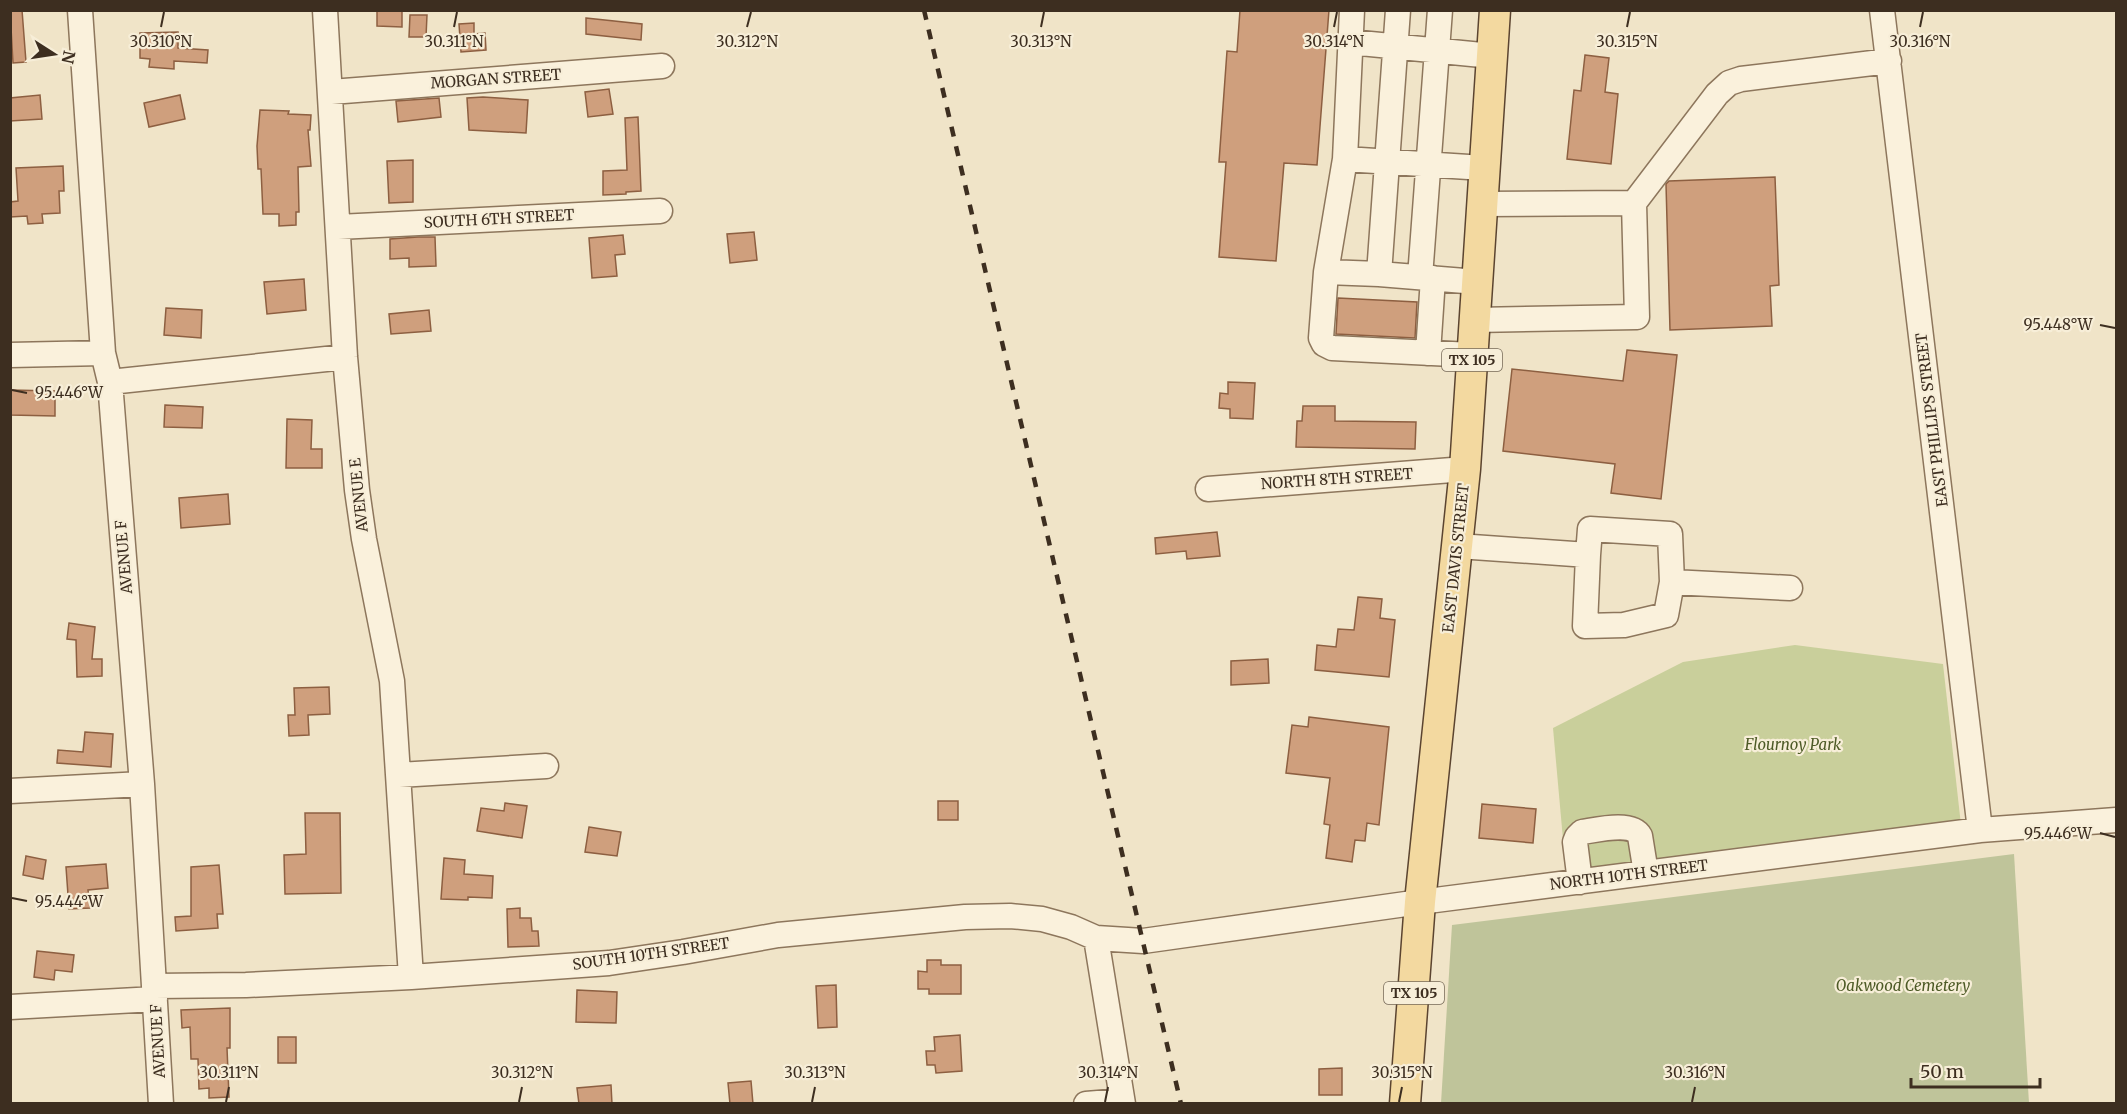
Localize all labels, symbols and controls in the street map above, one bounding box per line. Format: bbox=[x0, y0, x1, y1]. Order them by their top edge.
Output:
north arrow bbox=[24, 24, 84, 84]
text: 30.310°N bbox=[130, 32, 193, 51]
text: 30.311°N bbox=[424, 32, 484, 51]
text: 30.312°N bbox=[716, 32, 778, 51]
text: 30.313°N bbox=[1010, 32, 1072, 51]
text: 30.314°N bbox=[1304, 32, 1365, 51]
text: 30.315°N bbox=[1596, 32, 1658, 51]
text: 30.316°N bbox=[1890, 32, 1951, 51]
text: N bbox=[58, 49, 80, 66]
street label: MORGAN STREET bbox=[430, 64, 563, 93]
street label: SOUTH 6TH STREET bbox=[423, 205, 575, 232]
text: 95.448°W bbox=[2023, 315, 2094, 334]
street label: EAST PHILLIPS STREET bbox=[1911, 331, 1952, 508]
road number: TX 105 bbox=[1442, 349, 1502, 371]
text: 95.446°W bbox=[35, 383, 104, 402]
street label: AVENUE E bbox=[345, 457, 372, 534]
street label: NORTH 8TH STREET bbox=[1260, 464, 1414, 493]
street label: EAST DAVIS STREET bbox=[1438, 482, 1473, 634]
street label: AVENUE F bbox=[111, 519, 136, 596]
park label: Flournoy Park bbox=[1744, 735, 1842, 754]
text: 95.446°W bbox=[2024, 824, 2093, 843]
street label: NORTH 10TH STREET bbox=[1549, 855, 1710, 894]
text: 95.444°W bbox=[35, 892, 104, 911]
street label: SOUTH 10TH STREET bbox=[571, 933, 731, 974]
park label: Oakwood Cemetery bbox=[1836, 976, 1970, 995]
road number: TX 105 bbox=[1384, 982, 1444, 1004]
street label: AVENUE F bbox=[146, 1003, 169, 1080]
scale bar bbox=[1911, 1051, 2040, 1089]
text: 50 m bbox=[1920, 1060, 1964, 1083]
text: 30.311°N bbox=[199, 1063, 259, 1082]
text: 30.312°N bbox=[491, 1063, 553, 1082]
text: 30.313°N bbox=[784, 1063, 846, 1082]
text: 30.314°N bbox=[1078, 1063, 1139, 1082]
text: 30.315°N bbox=[1371, 1063, 1433, 1082]
text: 30.316°N bbox=[1665, 1063, 1726, 1082]

